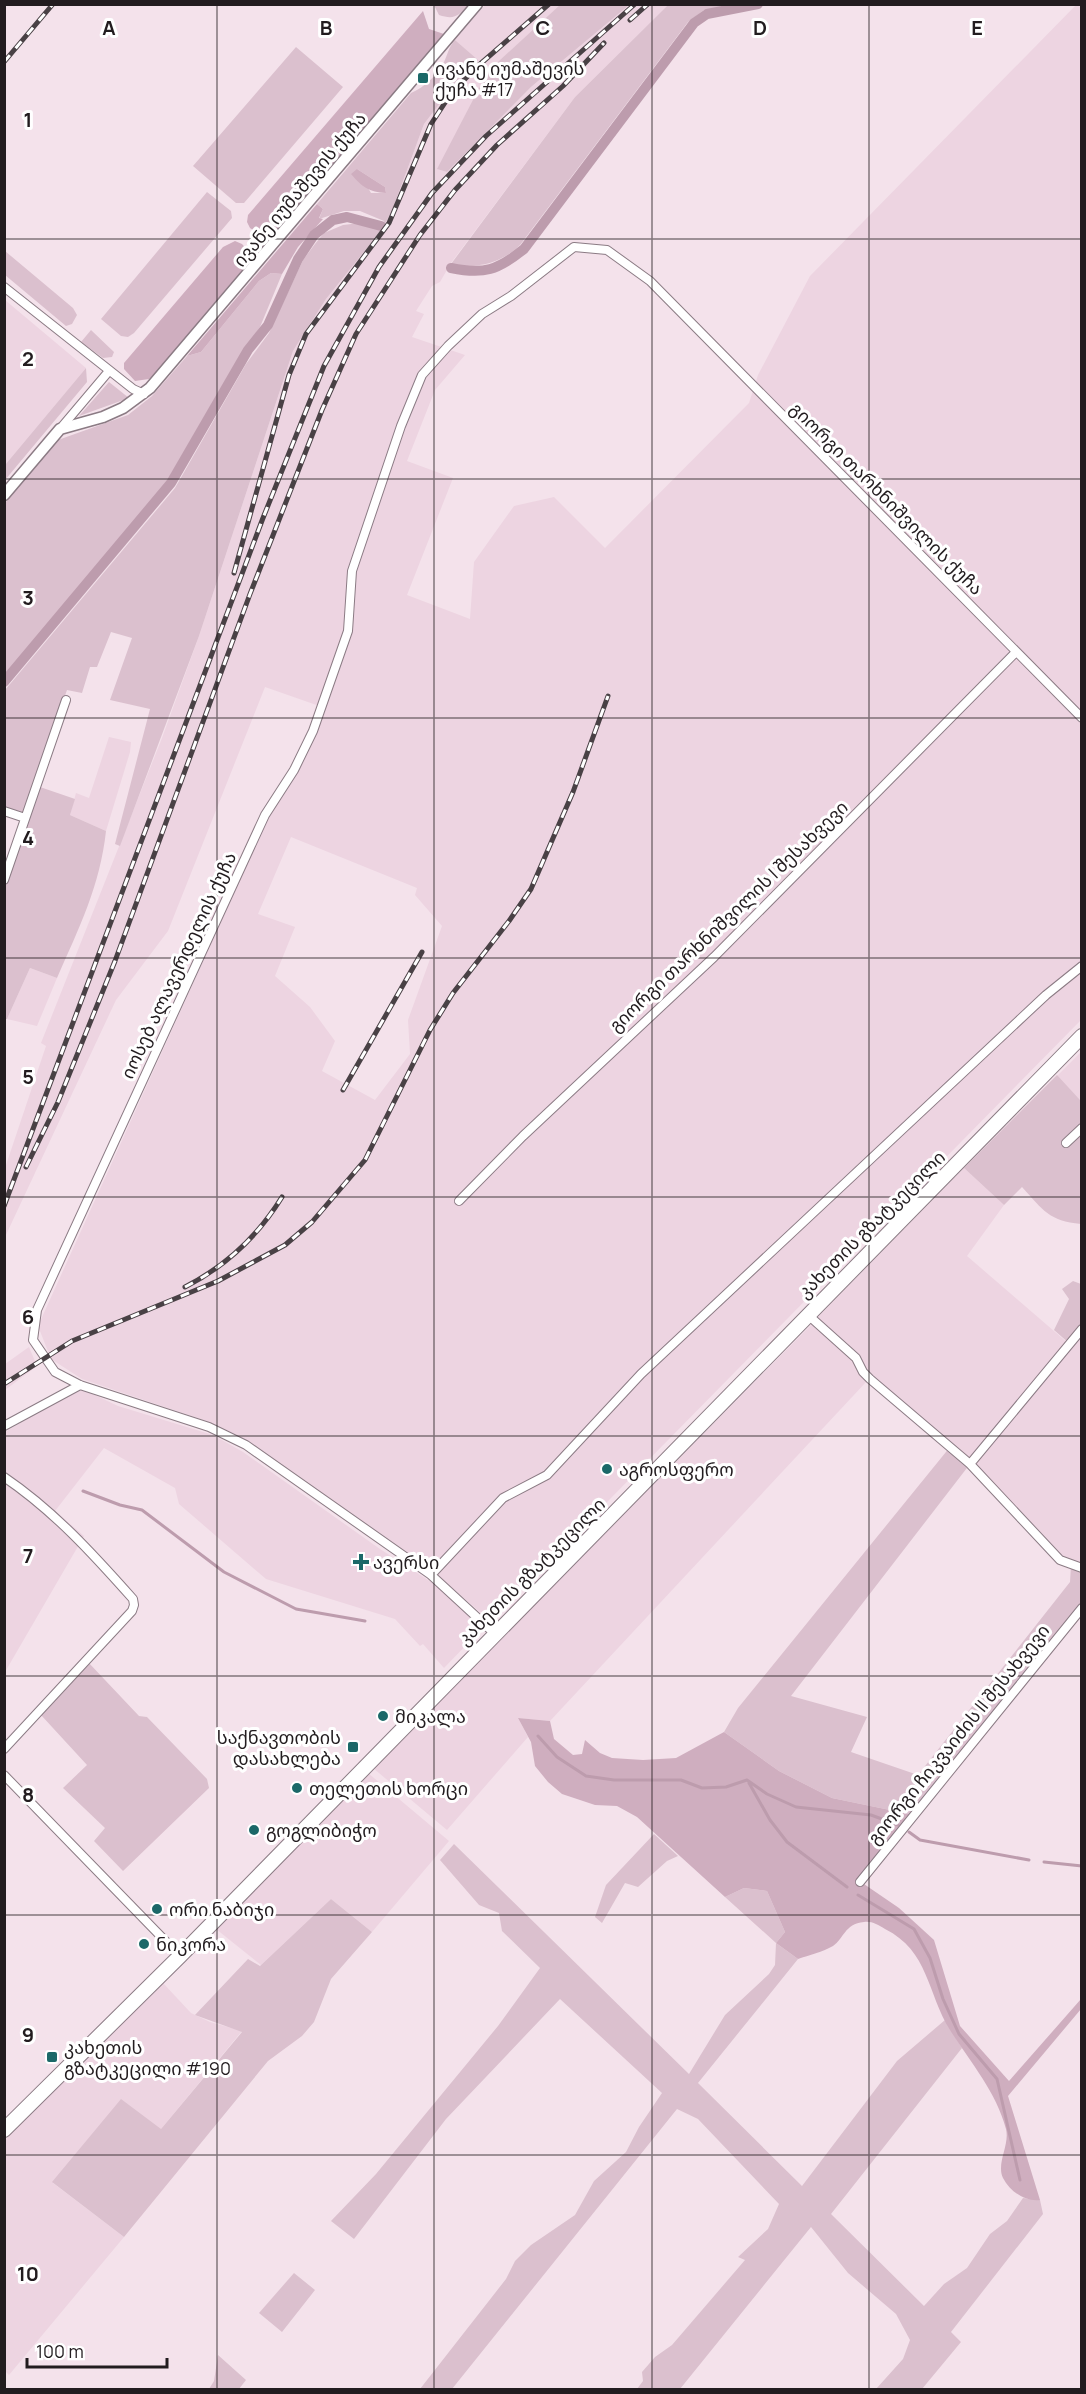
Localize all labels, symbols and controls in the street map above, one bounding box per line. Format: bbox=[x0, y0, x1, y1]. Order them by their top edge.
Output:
text: A bbox=[102, 14, 116, 41]
text: B bbox=[320, 14, 333, 41]
text: C bbox=[536, 14, 550, 41]
text: D bbox=[753, 14, 767, 41]
text: E bbox=[971, 14, 983, 41]
place label: ივანე იუმაშევის ქუჩა #17 bbox=[435, 56, 584, 101]
marker: ივანე იუმაშევის ქუჩა #17 bbox=[416, 71, 430, 85]
text: 1 bbox=[24, 106, 32, 133]
street label: ივანე იუმაშევის ქუჩა bbox=[227, 107, 371, 271]
text: 2 bbox=[22, 345, 34, 372]
street label: გიორგი თარხნიშვილის ქუჩა bbox=[785, 396, 989, 600]
text: 3 bbox=[22, 584, 34, 611]
street label: გიორგი თარხნიშვილის I შესახვევი bbox=[603, 795, 853, 1037]
text: 4 bbox=[22, 824, 34, 851]
street label: იოსებ ალავერდელის ქუჩა bbox=[115, 848, 241, 1082]
text: 5 bbox=[22, 1063, 34, 1090]
street label: კახეთის გზატკეცილი bbox=[792, 1145, 950, 1303]
text: 6 bbox=[22, 1303, 34, 1330]
place label: აგროსფერო bbox=[619, 1457, 734, 1481]
marker: აგროსფერო bbox=[600, 1462, 614, 1476]
street label: კახეთის გზატკეცილი bbox=[452, 1492, 610, 1650]
text: 7 bbox=[23, 1542, 33, 1569]
place label: ავერსი bbox=[373, 1550, 439, 1574]
marker: ავერსი bbox=[354, 1555, 368, 1569]
street label: გიორგი ჩიკვაიძის II შესახვევი bbox=[861, 1619, 1055, 1849]
place label: მიკალა bbox=[395, 1704, 466, 1728]
marker: მიკალა bbox=[376, 1709, 390, 1723]
place label: საქნავთობის დასახლება bbox=[217, 1725, 341, 1770]
marker: საქნავთობის დასახლება bbox=[346, 1740, 360, 1754]
place label: თელეთის ხორცი bbox=[309, 1776, 468, 1800]
text: 8 bbox=[22, 1781, 34, 1808]
marker: თელეთის ხორცი bbox=[290, 1781, 304, 1795]
place label: გოგლიბიჭო bbox=[266, 1818, 377, 1842]
marker: გოგლიბიჭო bbox=[247, 1823, 261, 1837]
place label: ორი ნაბიჯი bbox=[169, 1897, 274, 1921]
marker: ორი ნაბიჯი bbox=[150, 1902, 164, 1916]
place label: ნიკორა bbox=[156, 1932, 226, 1956]
marker: ნიკორა bbox=[137, 1937, 151, 1951]
text: 9 bbox=[22, 2021, 34, 2048]
place label: კახეთის გზატკეცილი #190 bbox=[64, 2035, 231, 2080]
marker: კახეთის გზატკეცილი #190 bbox=[45, 2050, 59, 2064]
text: 10 bbox=[17, 2260, 39, 2287]
scale bar bbox=[27, 2331, 166, 2369]
text: 100 m bbox=[36, 2339, 84, 2363]

